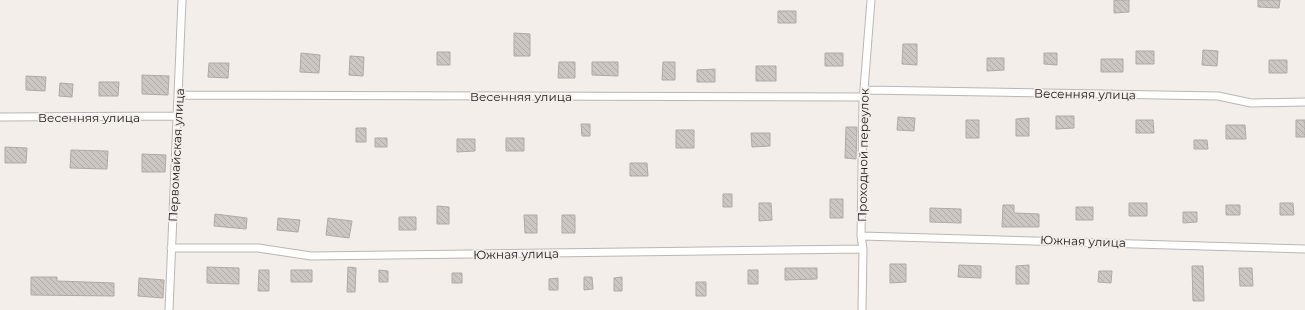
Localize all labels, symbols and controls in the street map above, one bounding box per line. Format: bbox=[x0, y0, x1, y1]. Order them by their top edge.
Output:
street label: Весенняя улица bbox=[1034, 86, 1136, 102]
street label: Первомайская улица bbox=[165, 88, 187, 222]
street label: Проходной переулок bbox=[854, 88, 872, 222]
street label: Весенняя улица bbox=[470, 89, 572, 104]
street label: Весенняя улица bbox=[38, 110, 140, 125]
street label: Южная улица bbox=[1040, 232, 1126, 250]
street label: Южная улица bbox=[473, 246, 559, 262]

